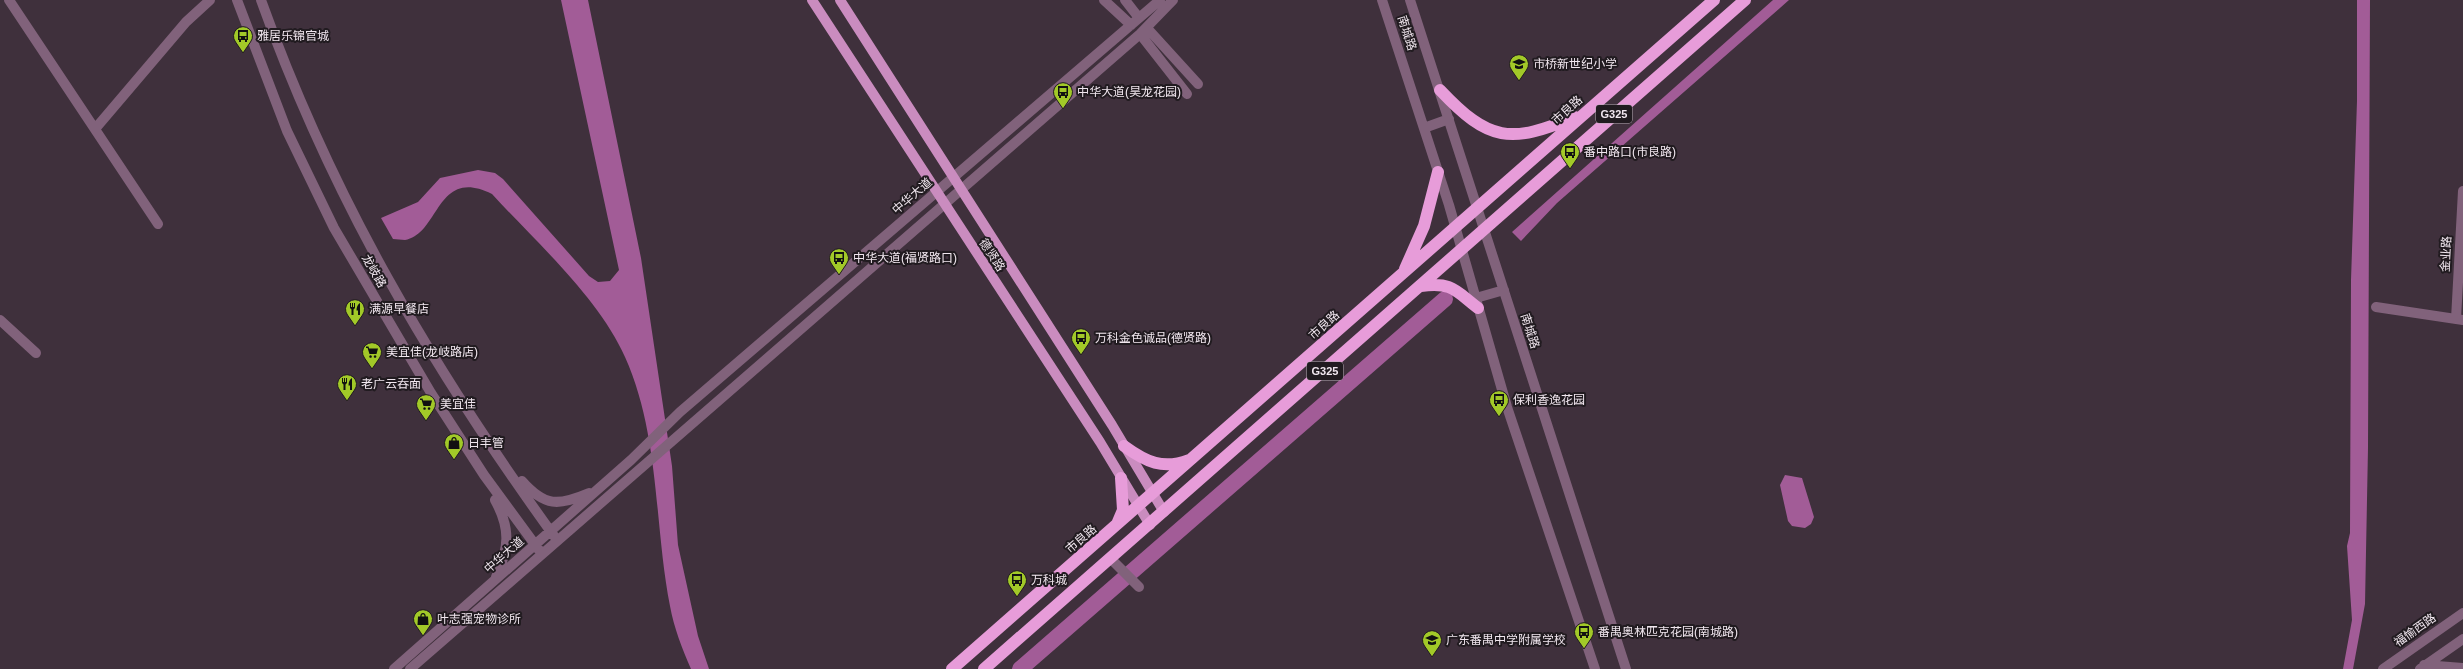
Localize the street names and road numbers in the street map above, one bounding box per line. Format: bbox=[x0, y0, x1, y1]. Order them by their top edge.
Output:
street label: 南城路 bbox=[1395, 14, 1419, 52]
street label: 市良路 bbox=[1549, 93, 1585, 127]
road number: G325 bbox=[1596, 105, 1632, 123]
street label: 中华大道 bbox=[889, 175, 935, 217]
street label: 德贤路 bbox=[976, 236, 1008, 274]
street label: 金业路 bbox=[2438, 236, 2454, 272]
street label: 龙岐路 bbox=[359, 252, 389, 290]
street label: 市良路 bbox=[1306, 308, 1342, 342]
street label: 南城路 bbox=[1518, 312, 1542, 350]
road number: G325 bbox=[1307, 362, 1343, 380]
street label: 市良路 bbox=[1063, 522, 1099, 556]
street label: 中华大道 bbox=[481, 534, 527, 576]
street label: 福愉西路 bbox=[2391, 610, 2439, 650]

